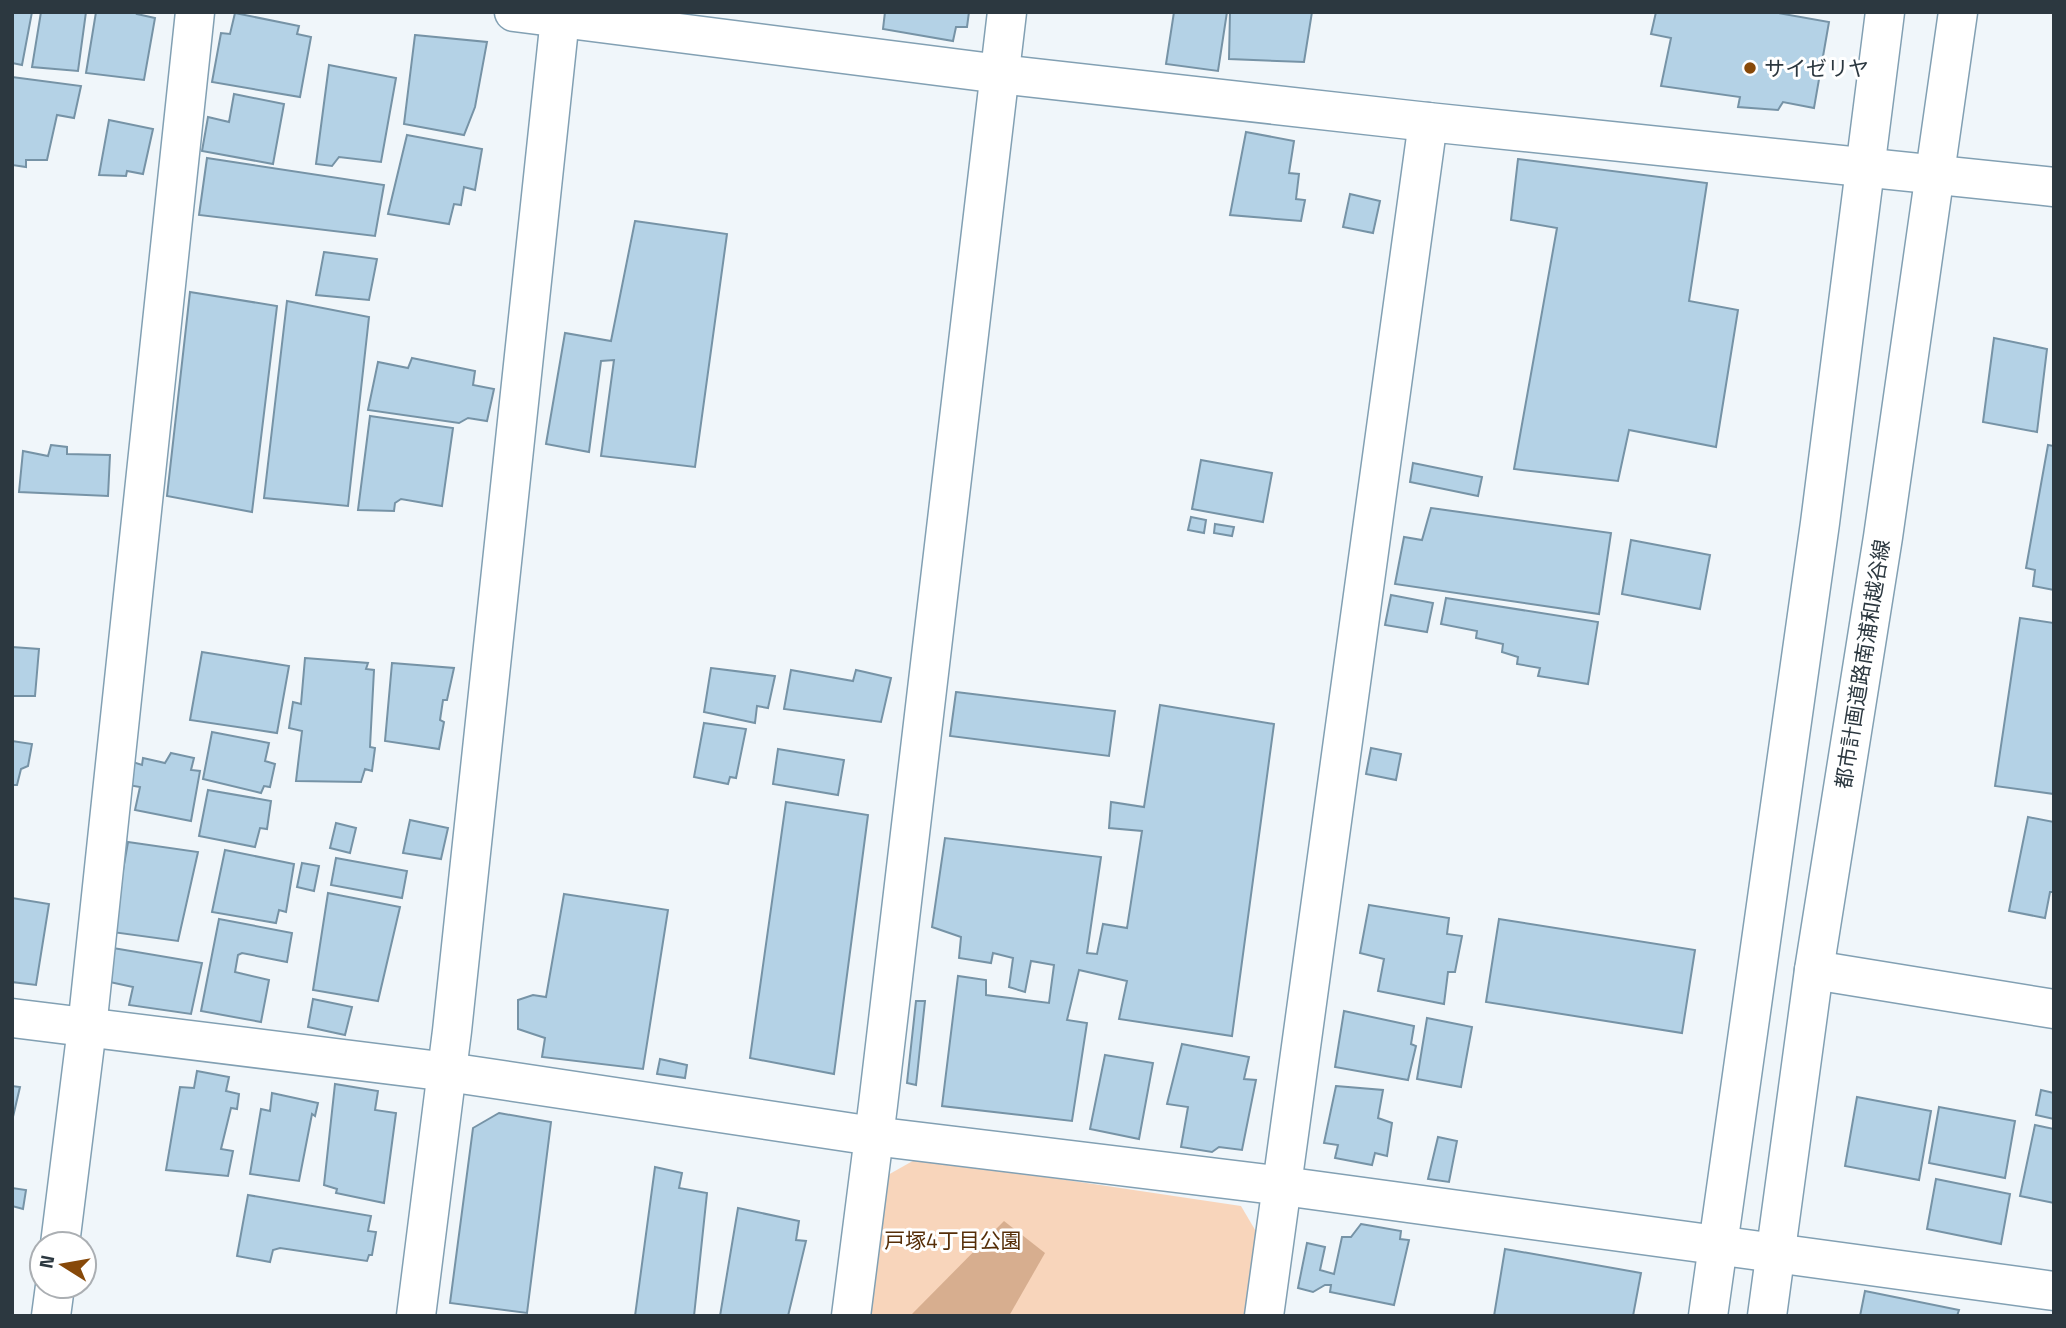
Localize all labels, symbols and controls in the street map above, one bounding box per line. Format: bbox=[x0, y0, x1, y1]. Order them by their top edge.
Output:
place label: サイゼリヤ bbox=[1764, 52, 1869, 84]
marker: サイゼリヤ bbox=[1742, 60, 1758, 76]
street label: 都市計画道路南浦和越谷線 bbox=[1826, 537, 1898, 791]
park label: 戸塚4丁目公園 bbox=[884, 1224, 1022, 1256]
north arrow bbox=[28, 1230, 98, 1300]
text: N bbox=[30, 1252, 61, 1271]

